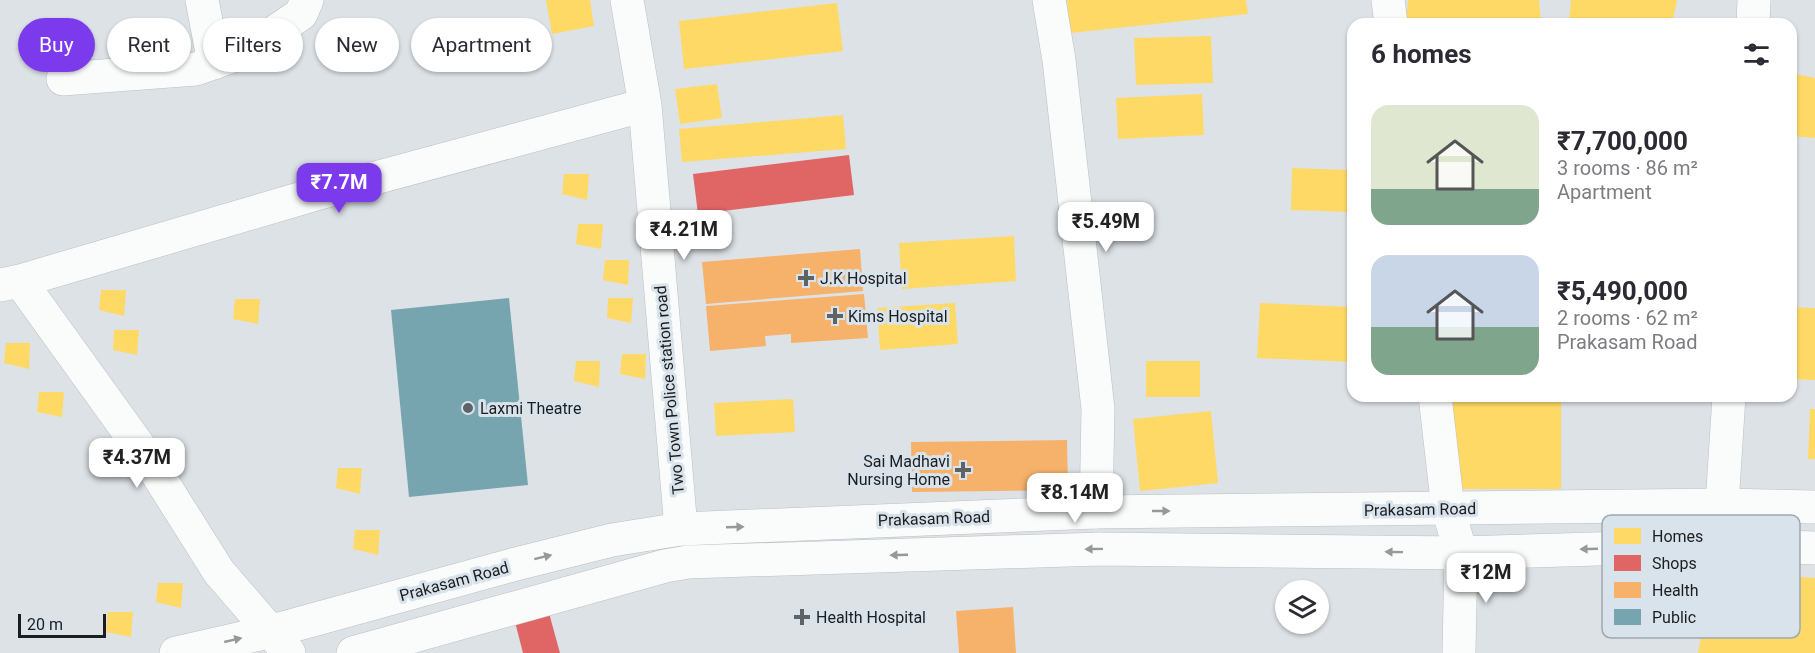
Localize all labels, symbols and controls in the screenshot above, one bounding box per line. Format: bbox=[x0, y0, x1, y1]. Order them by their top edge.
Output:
chip: Buy bbox=[18, 18, 95, 72]
chip: Rent bbox=[107, 18, 191, 72]
chip: Filters bbox=[203, 18, 303, 72]
chip: New bbox=[315, 18, 399, 72]
chip: Apartment bbox=[411, 18, 552, 72]
icon: filters bbox=[1740, 38, 1773, 71]
text: 6 homes bbox=[1371, 39, 1472, 69]
text: ₹7,700,000 bbox=[1557, 126, 1688, 156]
icon: home bbox=[1419, 129, 1491, 201]
text: 3 rooms · 86 m² bbox=[1557, 156, 1698, 180]
pin: ₹7.7M bbox=[297, 163, 381, 214]
text: ₹7.7M bbox=[311, 170, 367, 194]
text: Apartment bbox=[1557, 180, 1652, 204]
pin: ₹5.49M bbox=[1057, 202, 1155, 253]
text: ₹5.49M bbox=[1072, 209, 1140, 233]
pin: ₹4.21M bbox=[635, 210, 733, 261]
text: ₹4.21M bbox=[650, 217, 718, 241]
marker: J.K Hospital bbox=[797, 269, 815, 287]
place label: J.K Hospital bbox=[820, 269, 907, 288]
text: ₹5,490,000 bbox=[1557, 276, 1688, 306]
icon: home bbox=[1419, 279, 1491, 351]
street label: Two Town Police station road bbox=[651, 285, 688, 495]
text: 2 rooms · 62 m² bbox=[1557, 306, 1698, 330]
marker: Kims Hospital bbox=[826, 307, 844, 325]
place label: Kims Hospital bbox=[848, 307, 948, 326]
text: Prakasam Road bbox=[1557, 330, 1698, 354]
place label: Laxmi Theatre bbox=[480, 399, 581, 418]
marker: Laxmi Theatre bbox=[461, 401, 475, 415]
pin: ₹4.37M bbox=[88, 438, 186, 489]
text: ₹4.37M bbox=[103, 445, 171, 469]
place label: Sai Madhavi Nursing Home bbox=[847, 452, 950, 489]
marker: Sai Madhavi Nursing Home bbox=[954, 461, 972, 479]
pin: ₹8.14M bbox=[1026, 473, 1124, 524]
text: ₹8.14M bbox=[1041, 480, 1109, 504]
street label: Prakasam Road bbox=[1364, 499, 1476, 520]
one-way arrow bbox=[1152, 506, 1171, 516]
street label: Prakasam Road bbox=[878, 507, 991, 530]
legend bbox=[1602, 515, 1800, 638]
one-way arrow bbox=[726, 522, 745, 531]
text: Homes bbox=[1652, 527, 1703, 546]
one-way arrow bbox=[1084, 545, 1103, 554]
one-way arrow bbox=[1579, 545, 1598, 554]
one-way arrow bbox=[1384, 547, 1403, 557]
one-way arrow bbox=[889, 550, 908, 560]
one-way arrow bbox=[534, 552, 553, 562]
pin: ₹12M bbox=[1450, 553, 1522, 604]
text: Shops bbox=[1652, 554, 1697, 573]
street label: Prakasam Road bbox=[397, 558, 511, 605]
text: ₹12M bbox=[1461, 560, 1511, 584]
map controls bbox=[1275, 580, 1329, 634]
button: layers bbox=[1275, 580, 1329, 634]
text: Health bbox=[1652, 581, 1699, 600]
marker: Health Hospital bbox=[793, 608, 811, 626]
place label: Health Hospital bbox=[816, 608, 926, 627]
text: Public bbox=[1652, 608, 1696, 627]
scale bar bbox=[18, 611, 106, 638]
text: 20 m bbox=[27, 615, 63, 634]
one-way arrow bbox=[224, 635, 243, 644]

